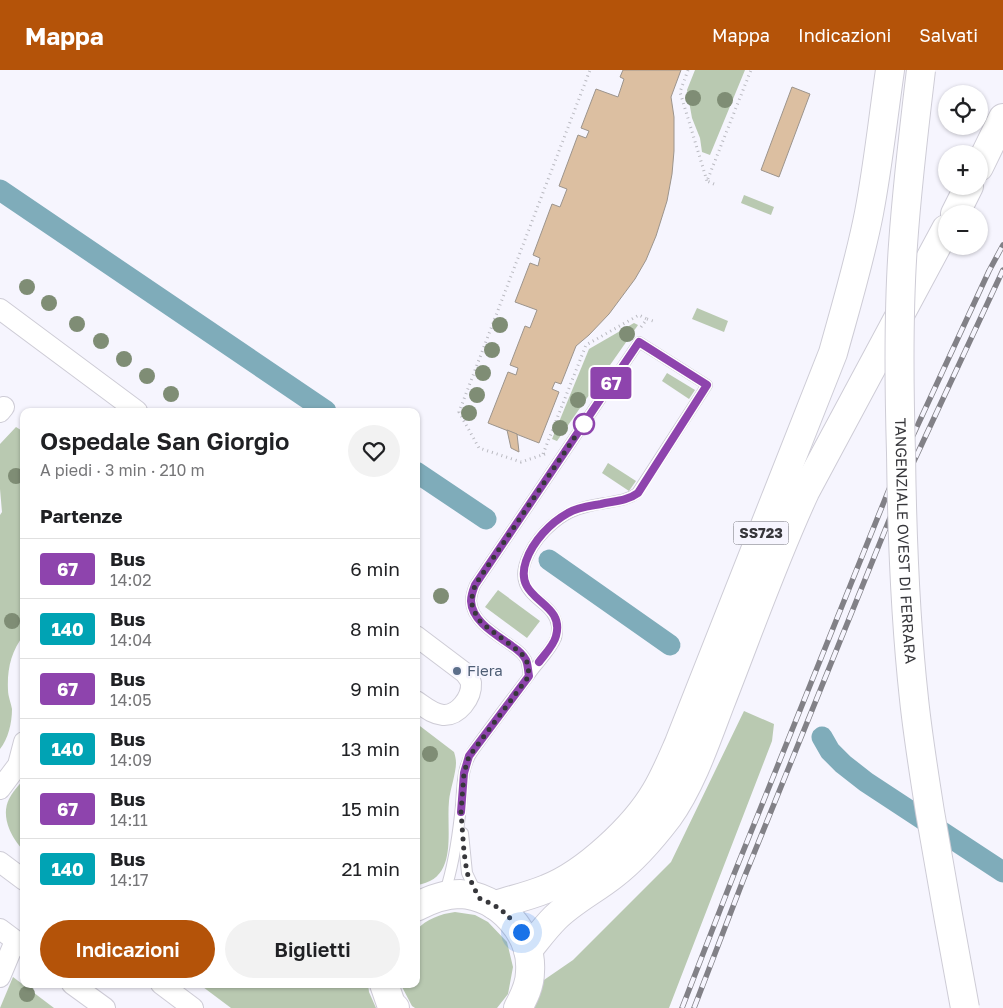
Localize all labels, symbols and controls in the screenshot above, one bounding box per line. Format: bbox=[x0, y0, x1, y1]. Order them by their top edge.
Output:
text: Mappa bbox=[25, 21, 104, 50]
text: Mappa bbox=[712, 24, 770, 46]
text: Indicazioni bbox=[798, 24, 891, 46]
text: Salvati bbox=[919, 24, 978, 46]
map controls bbox=[938, 85, 988, 255]
button: locate bbox=[938, 85, 988, 135]
button: + bbox=[938, 145, 988, 195]
button: − bbox=[938, 205, 988, 255]
line badge: 67 bbox=[588, 367, 634, 399]
text: 67 bbox=[600, 372, 622, 394]
unlabelled marker bbox=[573, 413, 595, 435]
street label: TANGENZIALE OVEST DI FERRARA bbox=[892, 418, 920, 665]
button: heart bbox=[348, 425, 400, 477]
text: Ospedale San Giorgio bbox=[40, 426, 289, 455]
text: A piedi · 3 min · 210 m bbox=[40, 460, 205, 480]
text: Partenze bbox=[40, 504, 122, 527]
road number: SS723 bbox=[734, 522, 788, 544]
text: Bus bbox=[110, 547, 145, 570]
text: 6 min bbox=[350, 557, 400, 580]
text: 67 bbox=[57, 558, 78, 580]
text: 14:02 bbox=[110, 570, 152, 590]
text: Bus bbox=[110, 607, 145, 630]
text: 8 min bbox=[350, 617, 400, 640]
text: 140 bbox=[51, 618, 84, 640]
text: 14:04 bbox=[110, 630, 152, 650]
place label: Fiera bbox=[467, 661, 503, 679]
marker: Fiera bbox=[451, 665, 463, 677]
text: Bus bbox=[110, 667, 145, 690]
text: 9 min bbox=[350, 677, 400, 700]
text: 67 bbox=[57, 678, 78, 700]
text: 14:05 bbox=[110, 690, 152, 710]
text: Bus bbox=[110, 727, 145, 750]
text: 13 min bbox=[341, 737, 400, 760]
text: 140 bbox=[51, 738, 84, 760]
text: 14:09 bbox=[110, 750, 152, 770]
text: Bus bbox=[110, 787, 145, 810]
text: 15 min bbox=[341, 797, 400, 820]
text: 67 bbox=[57, 798, 78, 820]
text: 14:11 bbox=[110, 810, 148, 830]
text: Bus bbox=[110, 847, 145, 870]
text: 21 min bbox=[341, 857, 400, 880]
text: 140 bbox=[51, 858, 84, 880]
text: 14:17 bbox=[110, 870, 149, 890]
button: Indicazioni bbox=[40, 920, 215, 978]
button: Biglietti bbox=[225, 920, 400, 978]
your location bbox=[509, 920, 534, 945]

